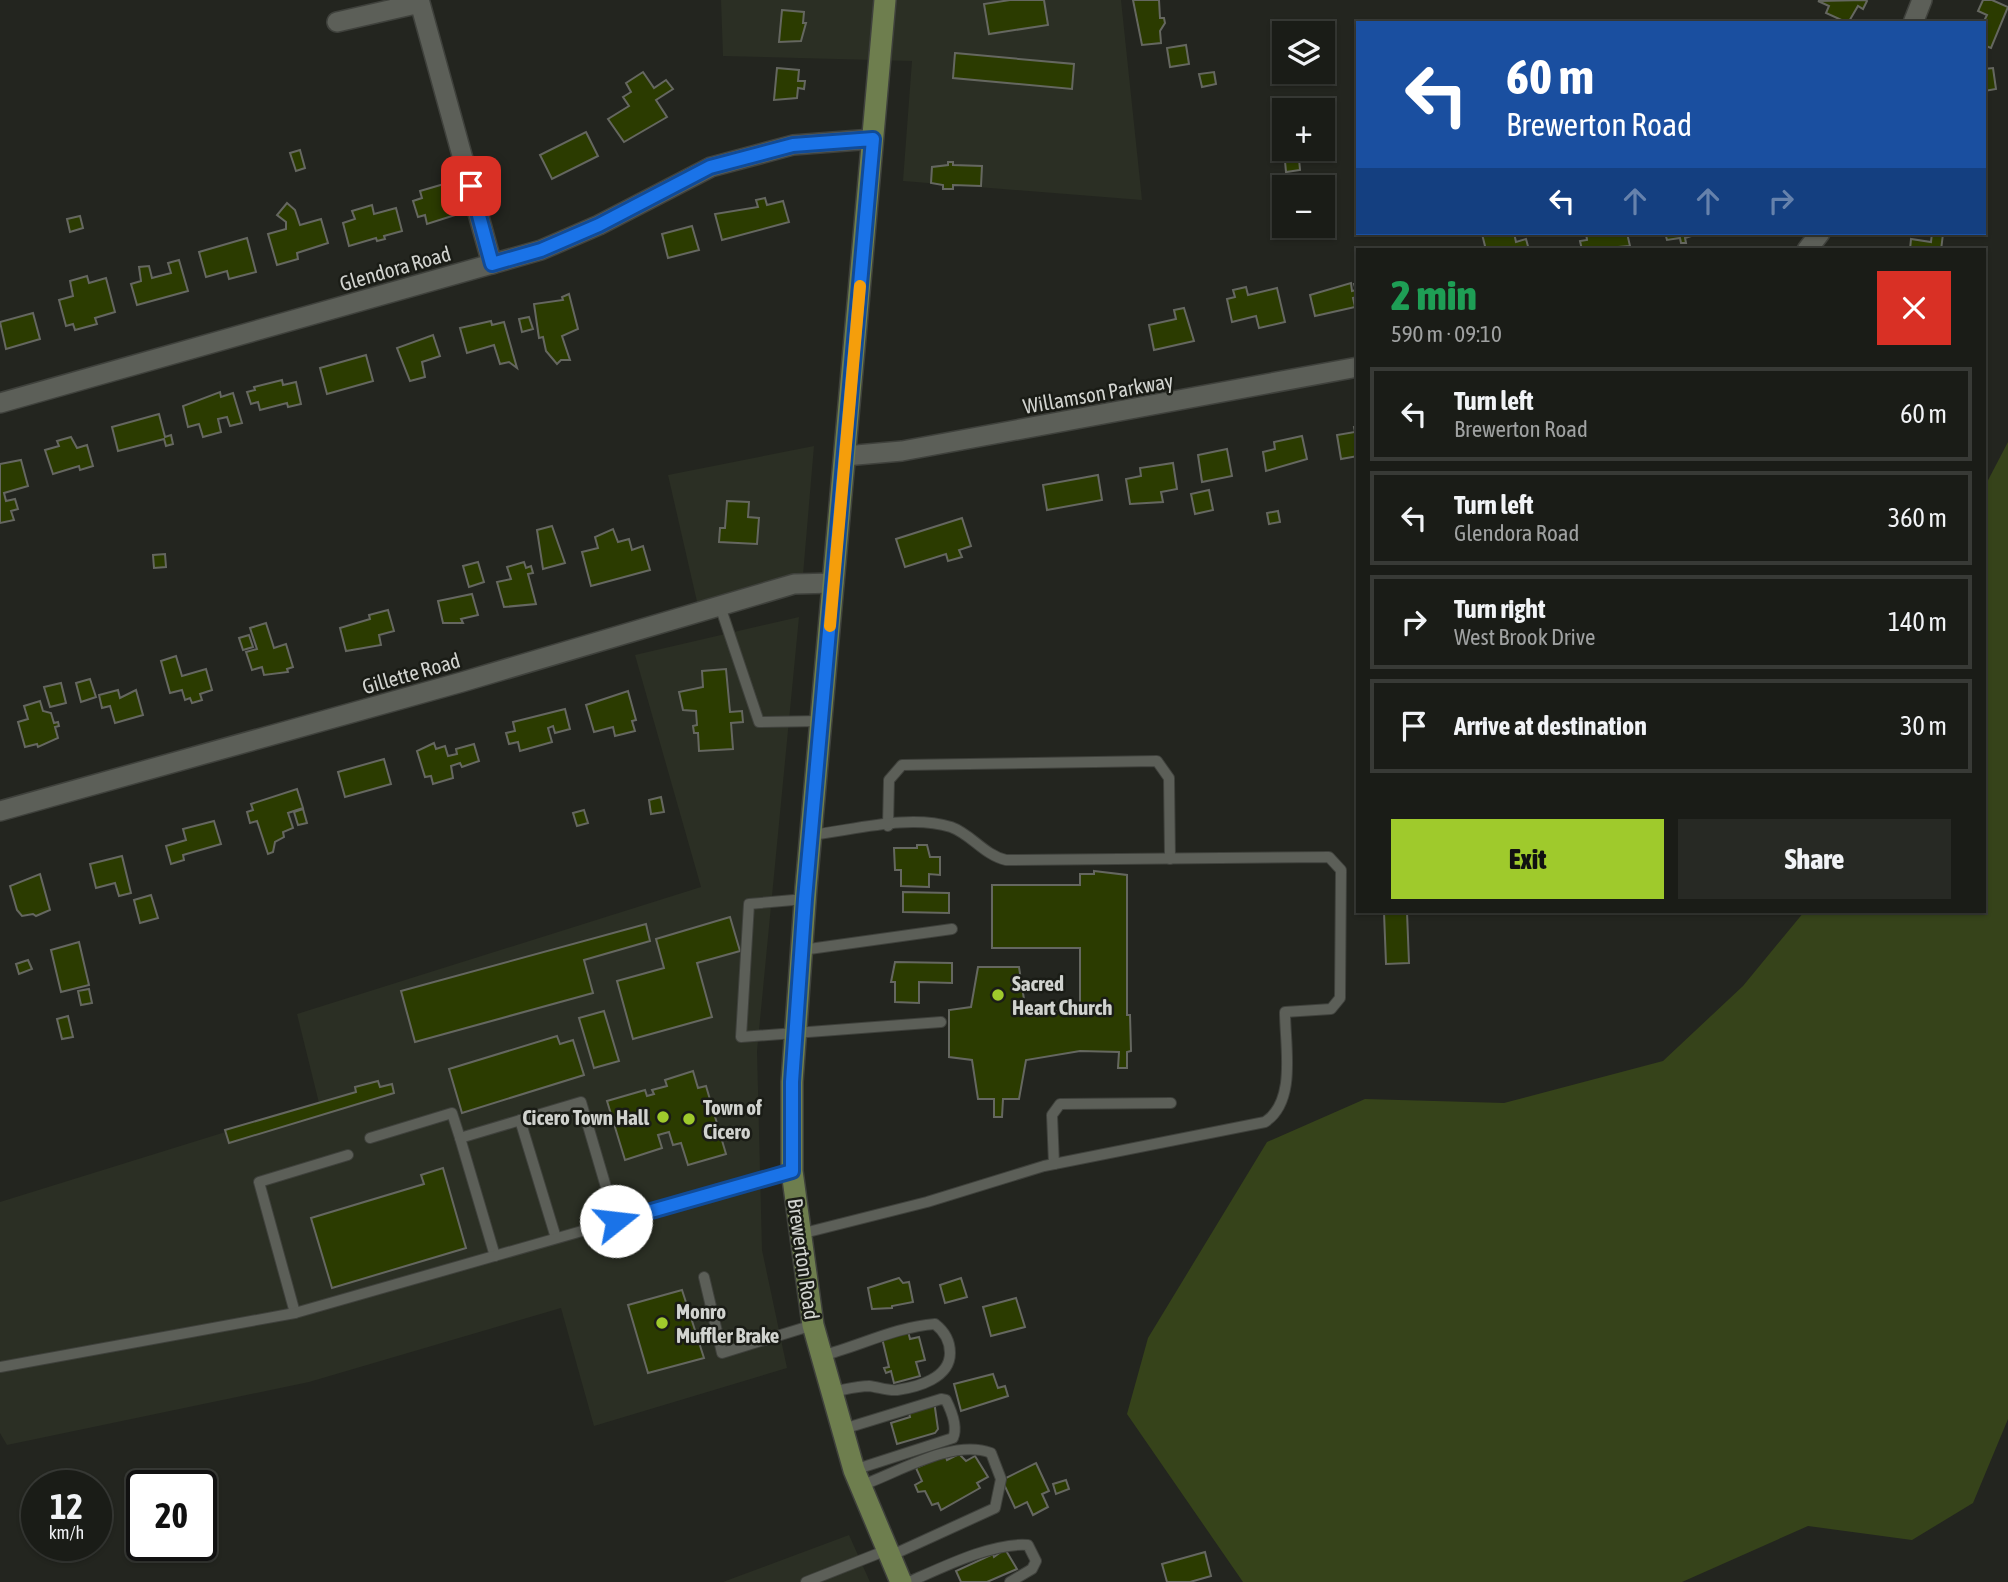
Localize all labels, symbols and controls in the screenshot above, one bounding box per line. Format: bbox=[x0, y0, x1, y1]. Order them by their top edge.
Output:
map controls bbox=[1272, 21, 1335, 238]
button: layers bbox=[1272, 21, 1335, 84]
text: 60 m bbox=[1506, 48, 1594, 104]
icon: left bbox=[1391, 49, 1482, 140]
button: + bbox=[1272, 98, 1335, 161]
text: Brewerton Road bbox=[1506, 106, 1692, 143]
pin bbox=[441, 156, 501, 216]
icon: arrive bbox=[452, 167, 490, 205]
button: − bbox=[1272, 175, 1335, 238]
icon: left bbox=[1543, 182, 1581, 220]
icon: ahead bbox=[1616, 182, 1654, 220]
icon: ahead bbox=[1689, 182, 1727, 220]
icon: right bbox=[1762, 182, 1800, 220]
street label: Glendora Road bbox=[337, 241, 453, 295]
text: 2 min bbox=[1391, 271, 1477, 319]
button: close bbox=[1877, 271, 1951, 345]
text: 590 m · 09:10 bbox=[1391, 321, 1502, 347]
street label: Willamson Parkway bbox=[1021, 368, 1175, 418]
text: Turn left bbox=[1454, 386, 1534, 416]
icon: left bbox=[1395, 395, 1433, 433]
text: 60 m bbox=[1900, 399, 1947, 429]
text: Brewerton Road bbox=[1454, 416, 1588, 442]
text: Turn left bbox=[1454, 490, 1534, 520]
icon: left bbox=[1395, 499, 1433, 537]
text: 360 m bbox=[1888, 503, 1947, 533]
text: Glendora Road bbox=[1454, 520, 1579, 546]
text: Turn right bbox=[1454, 594, 1545, 624]
icon: right bbox=[1395, 603, 1433, 641]
text: 140 m bbox=[1888, 607, 1947, 637]
text: West Brook Drive bbox=[1454, 624, 1596, 650]
street label: Gillette Road bbox=[359, 648, 463, 698]
icon: arrive bbox=[1395, 707, 1433, 745]
text: Arrive at destination bbox=[1454, 711, 1647, 741]
text: 30 m bbox=[1900, 711, 1947, 741]
button: Exit bbox=[1391, 819, 1664, 899]
button: Share bbox=[1678, 819, 1951, 899]
place label: Sacred Heart Church bbox=[1012, 971, 1112, 1019]
marker: Sacred Heart Church bbox=[990, 987, 1006, 1003]
place label: Town of Cicero bbox=[703, 1095, 762, 1143]
place label: Cicero Town Hall bbox=[522, 1105, 649, 1129]
marker: Cicero Town Hall bbox=[655, 1109, 671, 1125]
marker: Town of Cicero bbox=[681, 1111, 697, 1127]
position arrow bbox=[579, 1184, 653, 1258]
street label: Brewerton Road bbox=[784, 1197, 824, 1321]
place label: Monro Muffler Brake bbox=[676, 1299, 779, 1347]
marker: Monro Muffler Brake bbox=[654, 1315, 670, 1331]
speed limit sign: 20 bbox=[126, 1470, 217, 1561]
text: 12 bbox=[50, 1486, 83, 1526]
text: km/h bbox=[49, 1522, 84, 1543]

